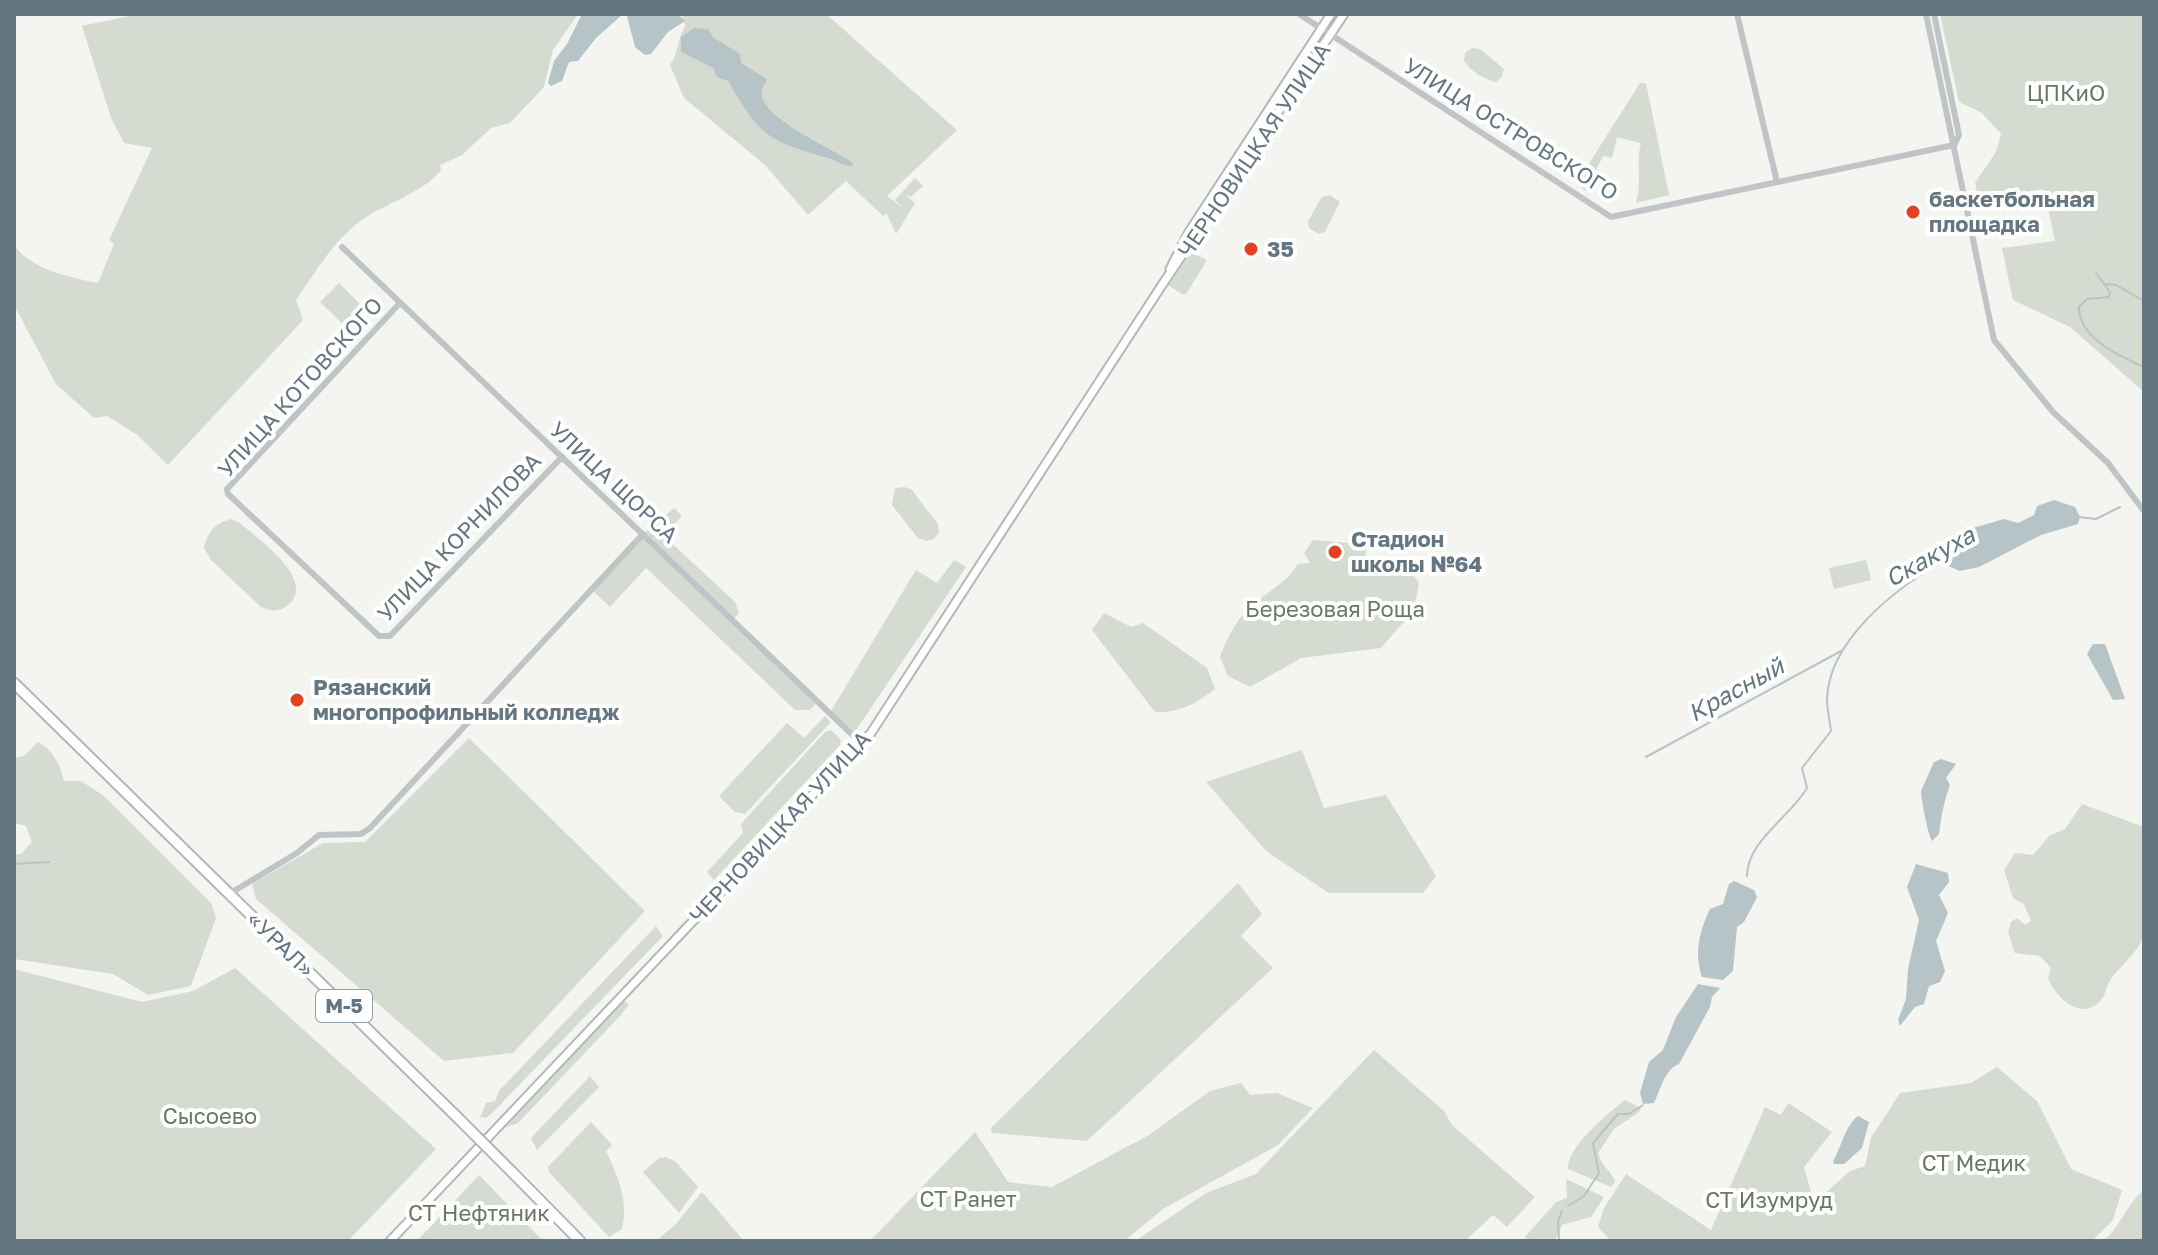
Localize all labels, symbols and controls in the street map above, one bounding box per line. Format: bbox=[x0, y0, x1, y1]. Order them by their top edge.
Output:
street label: ЧЕРНОВИЦКАЯ УЛИЦА bbox=[1172, 37, 1336, 262]
street label: УЛИЦА ОСТРОВСКОГО bbox=[1399, 52, 1623, 206]
park label: ЦПКиО bbox=[2027, 79, 2105, 106]
place label: баскетбольная площадка bbox=[1929, 185, 2095, 237]
marker: баскетбольная площадка bbox=[1904, 203, 1922, 221]
place label: 35 bbox=[1267, 235, 1294, 262]
marker: 35 bbox=[1242, 240, 1260, 258]
street label: УЛИЦА КОТОВСКОГО bbox=[212, 291, 388, 482]
street label: УЛИЦА ЩОРСА bbox=[545, 415, 684, 548]
street label: УЛИЦА КОРНИЛОВА bbox=[371, 447, 546, 627]
water label: Скакуха bbox=[1880, 519, 1981, 593]
place label: Стадион школы №64 bbox=[1351, 525, 1482, 577]
marker: Стадион школы №64 bbox=[1326, 543, 1344, 561]
park label: Березовая Роща bbox=[1245, 595, 1425, 622]
water label: Красный bbox=[1682, 650, 1789, 727]
place label: Рязанский многопрофильный колледж bbox=[313, 673, 620, 725]
marker: Рязанский многопрофильный колледж bbox=[288, 691, 306, 709]
street label: ЧЕРНОВИЦКАЯ УЛИЦА bbox=[683, 725, 876, 928]
street label: «УРАЛ» bbox=[242, 905, 320, 982]
road number: М-5 bbox=[316, 990, 372, 1022]
park label: Сысоево bbox=[163, 1102, 257, 1129]
park label: СТ Медик bbox=[1922, 1149, 2027, 1176]
park label: СТ Ранет bbox=[919, 1185, 1017, 1212]
park label: СТ Изумруд bbox=[1705, 1186, 1833, 1213]
park label: СТ Нефтяник bbox=[408, 1199, 550, 1226]

